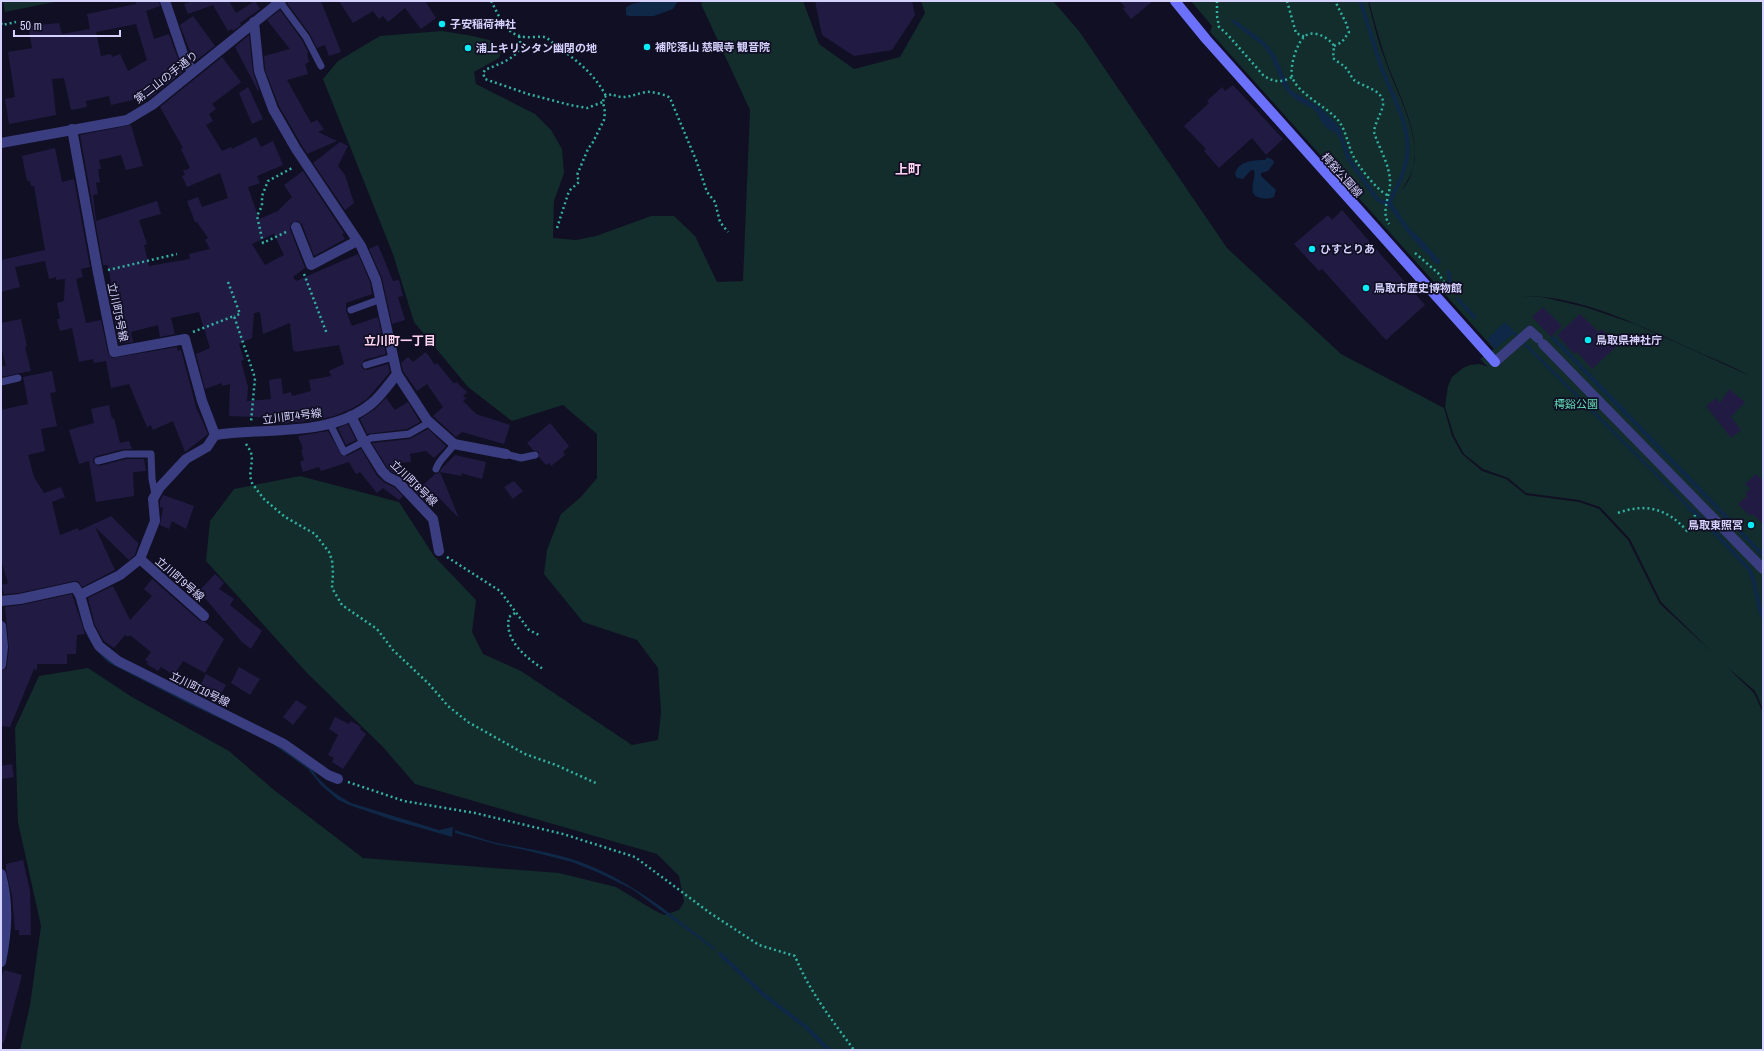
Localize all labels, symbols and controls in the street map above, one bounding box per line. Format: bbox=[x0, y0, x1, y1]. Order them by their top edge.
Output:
scale bar bbox=[14, 12, 120, 38]
place label: 子安稲荷神社 bbox=[450, 17, 516, 31]
text: 50 m bbox=[20, 18, 42, 34]
marker: 子安稲荷神社 bbox=[437, 19, 447, 29]
place label: 補陀落山 慈眼寺 観音院 bbox=[655, 40, 770, 54]
place label: 浦上キリシタン幽閉の地 bbox=[476, 41, 597, 55]
marker: 補陀落山 慈眼寺 観音院 bbox=[642, 42, 652, 52]
marker: 浦上キリシタン幽閉の地 bbox=[463, 43, 473, 53]
street label: 第二山の手通り bbox=[131, 48, 201, 106]
street label: 樗谿公園線 bbox=[1318, 150, 1366, 200]
district label: 上町 bbox=[895, 161, 921, 178]
place label: ひすとりあ bbox=[1320, 242, 1375, 256]
marker: ひすとりあ bbox=[1307, 244, 1317, 254]
street label: 立川町5号線 bbox=[105, 281, 131, 343]
place label: 鳥取市歴史博物館 bbox=[1374, 281, 1462, 295]
marker: 鳥取市歴史博物館 bbox=[1361, 283, 1371, 293]
district label: 立川町一丁目 bbox=[364, 333, 436, 349]
place label: 鳥取県神社庁 bbox=[1596, 333, 1662, 347]
marker: 鳥取県神社庁 bbox=[1583, 335, 1593, 345]
park label: 樗谿公園 bbox=[1554, 397, 1598, 411]
street label: 立川町4号線 bbox=[261, 405, 323, 427]
street label: 立川町8号線 bbox=[388, 457, 440, 509]
place label: 鳥取東照宮 bbox=[1688, 518, 1743, 532]
marker: 鳥取東照宮 bbox=[1746, 520, 1756, 530]
street label: 立川町9号線 bbox=[153, 554, 207, 604]
street label: 立川町10号線 bbox=[168, 668, 232, 710]

